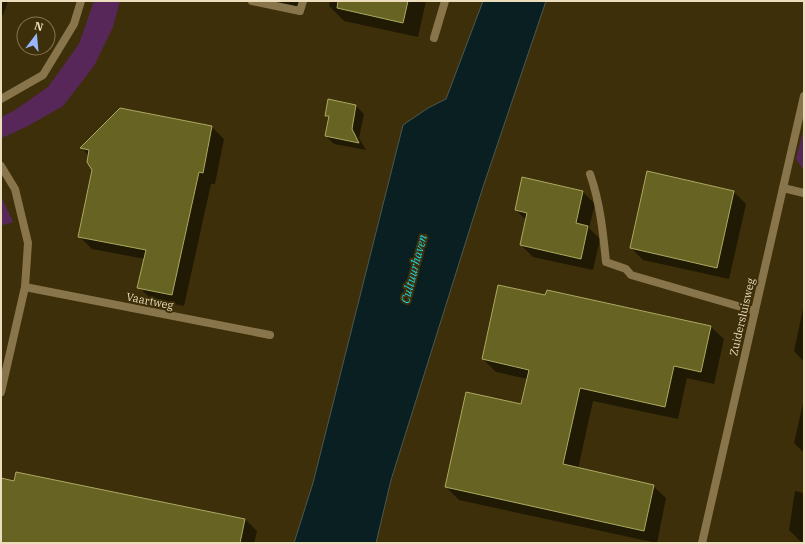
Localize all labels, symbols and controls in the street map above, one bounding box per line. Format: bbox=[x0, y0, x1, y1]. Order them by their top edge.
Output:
north arrow bbox=[16, 16, 56, 56]
text: N bbox=[33, 18, 45, 34]
water label: Cultuurhaven bbox=[397, 233, 430, 305]
street label: Zuidersluisweg bbox=[726, 277, 758, 357]
street label: Vaartweg bbox=[125, 290, 175, 312]

